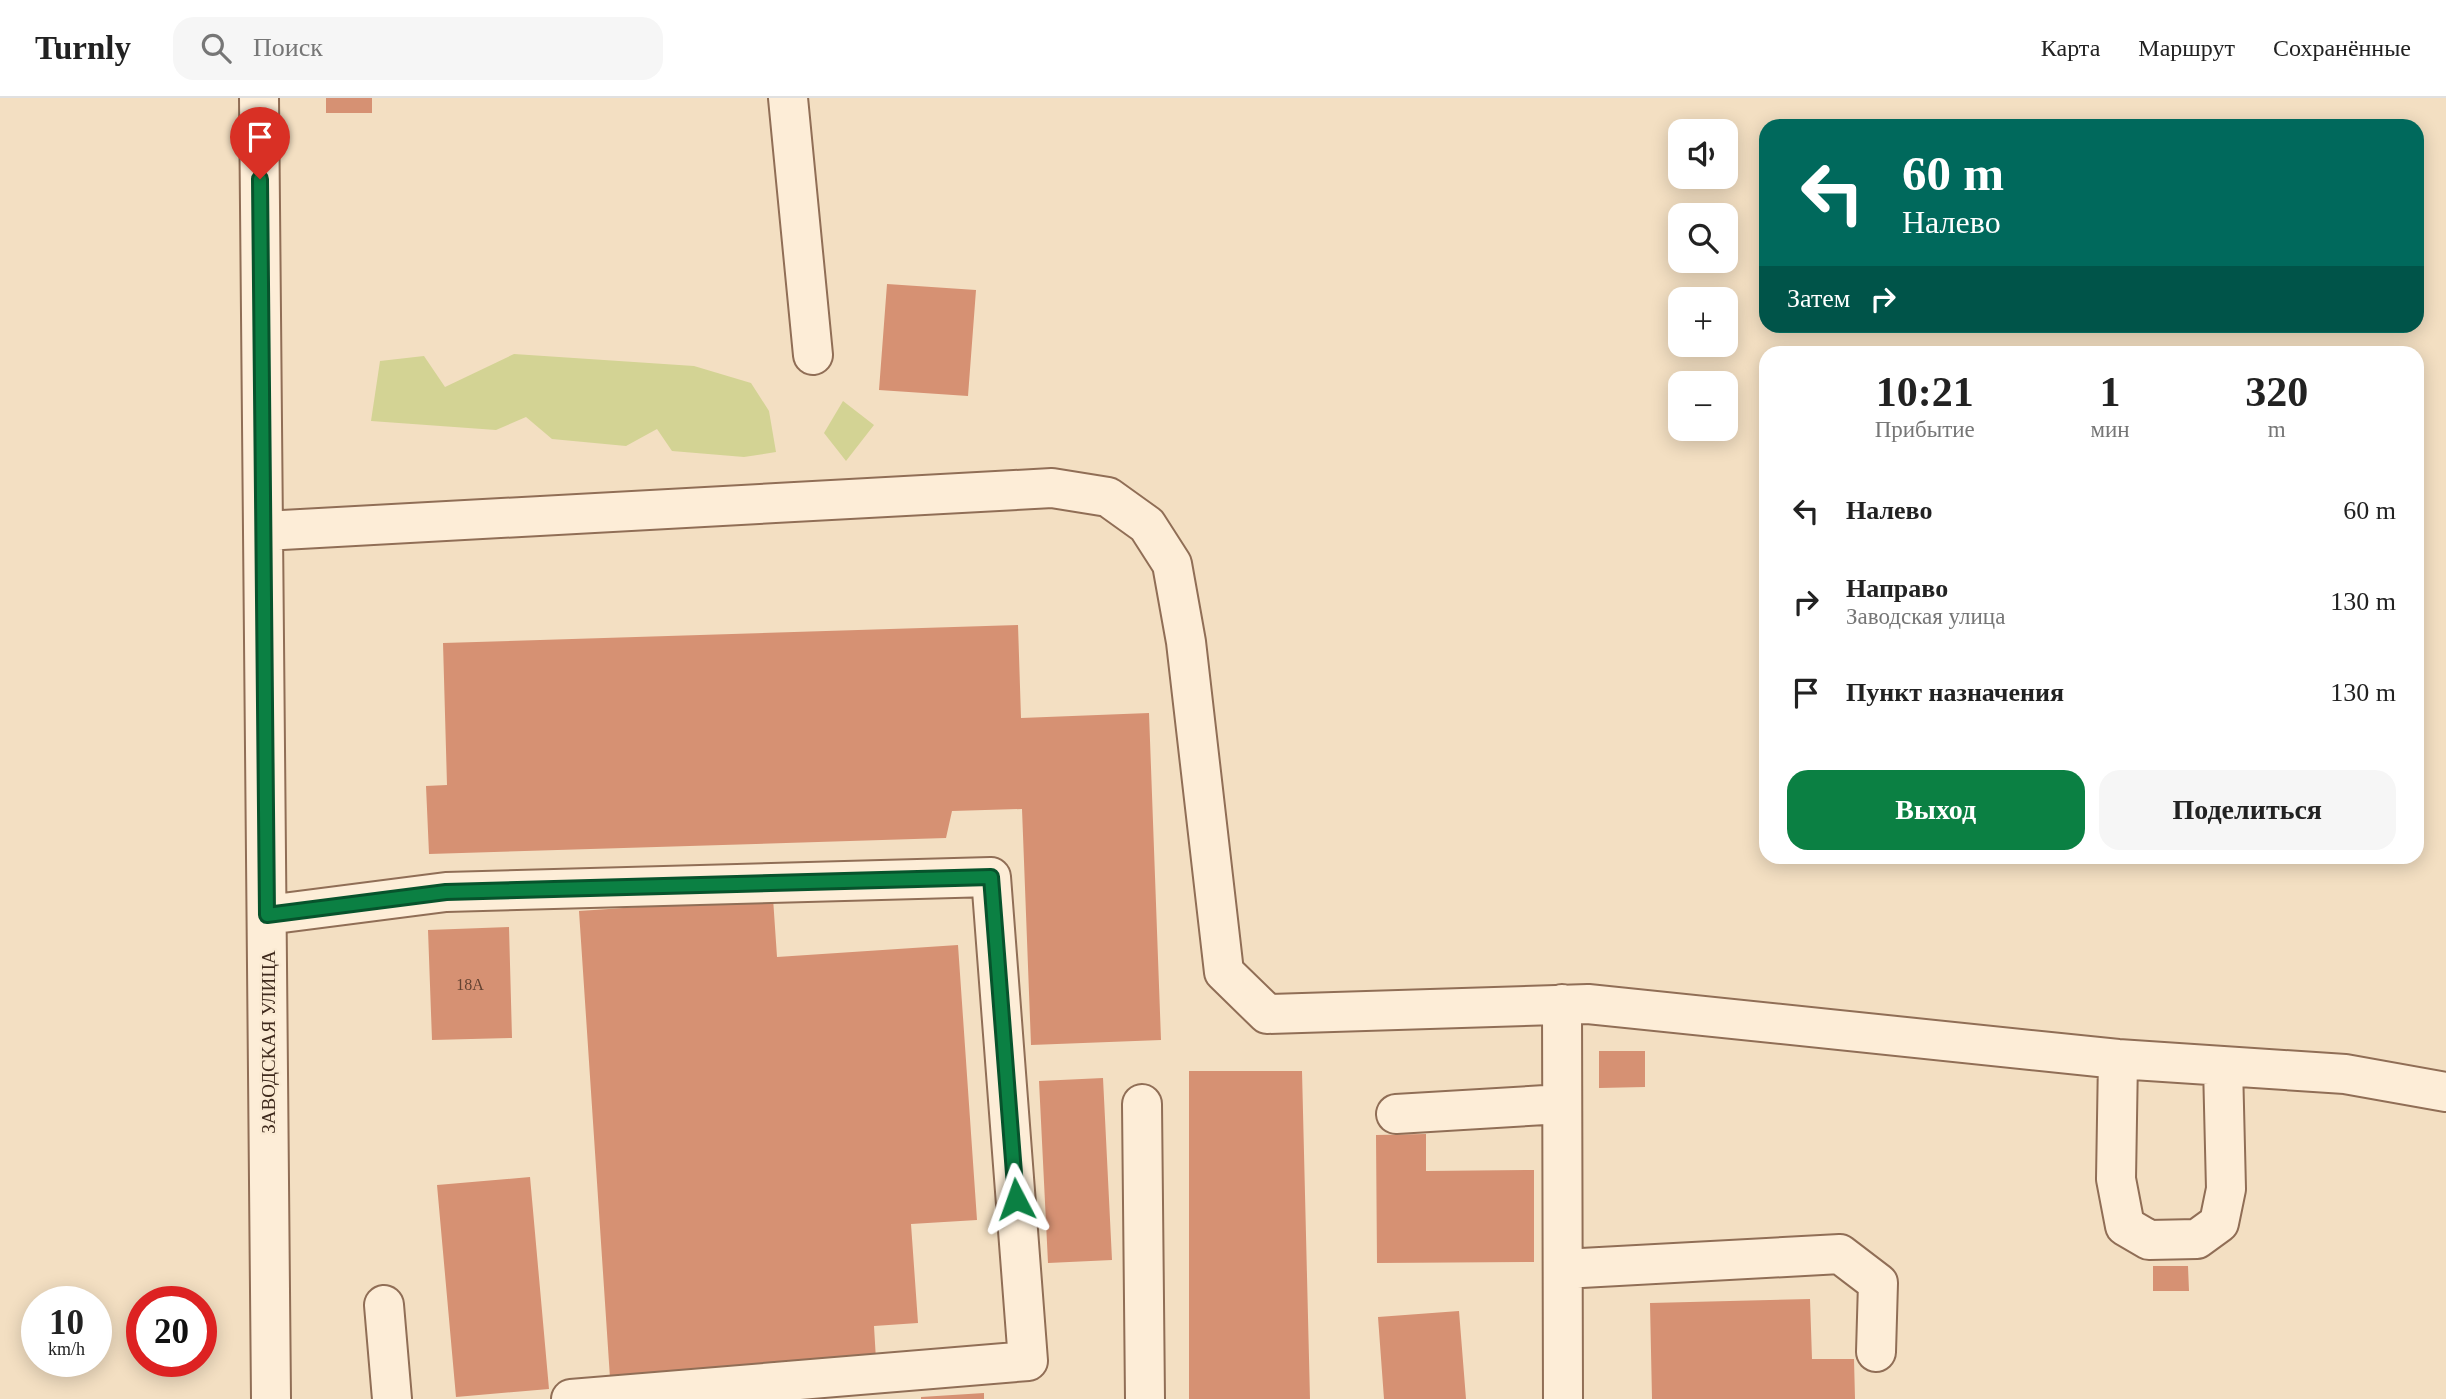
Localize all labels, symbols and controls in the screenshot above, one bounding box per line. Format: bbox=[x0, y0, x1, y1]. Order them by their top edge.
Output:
search box bbox=[173, 17, 663, 80]
icon: search bbox=[197, 29, 235, 67]
text: Turnly bbox=[35, 30, 131, 66]
text: Поиск bbox=[253, 33, 323, 62]
text: Карта bbox=[2041, 35, 2100, 61]
text: Маршрут bbox=[2138, 35, 2235, 61]
text: Сохранённые bbox=[2273, 35, 2411, 61]
pin bbox=[230, 107, 290, 179]
icon: arrive bbox=[241, 118, 279, 156]
map controls bbox=[1668, 119, 1738, 441]
button: sound bbox=[1668, 119, 1738, 189]
text: 60 m bbox=[1902, 146, 2004, 201]
icon: left bbox=[1787, 147, 1878, 238]
button: search bbox=[1668, 203, 1738, 273]
text: Налево bbox=[1902, 204, 2001, 240]
icon: right bbox=[1864, 280, 1902, 318]
text: Затем bbox=[1787, 284, 1850, 313]
button: + bbox=[1668, 287, 1738, 357]
text: 10:21 bbox=[1876, 369, 1974, 415]
text: 1 bbox=[2100, 369, 2121, 415]
text: 320 bbox=[2245, 369, 2308, 415]
button: − bbox=[1668, 371, 1738, 441]
text: Прибытие bbox=[1875, 417, 1975, 442]
text: мин bbox=[2090, 417, 2130, 442]
text: m bbox=[2268, 417, 2286, 442]
icon: left bbox=[1787, 492, 1825, 530]
text: Налево bbox=[1846, 496, 1932, 525]
text: 60 m bbox=[2343, 496, 2396, 525]
text: Направо bbox=[1846, 574, 1948, 603]
icon: right bbox=[1787, 583, 1825, 621]
text: 130 m bbox=[2330, 587, 2396, 616]
text: Заводская улица bbox=[1846, 604, 2005, 629]
icon: arrive bbox=[1787, 674, 1825, 712]
text: Пункт назначения bbox=[1846, 678, 2064, 707]
text: 130 m bbox=[2330, 678, 2396, 707]
button: Выход bbox=[1787, 770, 2085, 850]
button: Поделиться bbox=[2099, 770, 2396, 850]
street label: ЗАВОДСКАЯ УЛИЦА bbox=[258, 950, 279, 1134]
house number: 18А bbox=[456, 976, 484, 993]
position arrow bbox=[979, 1162, 1053, 1236]
speed limit sign: 20 bbox=[126, 1286, 217, 1377]
text: 10 bbox=[49, 1303, 84, 1342]
text: km/h bbox=[48, 1339, 85, 1359]

